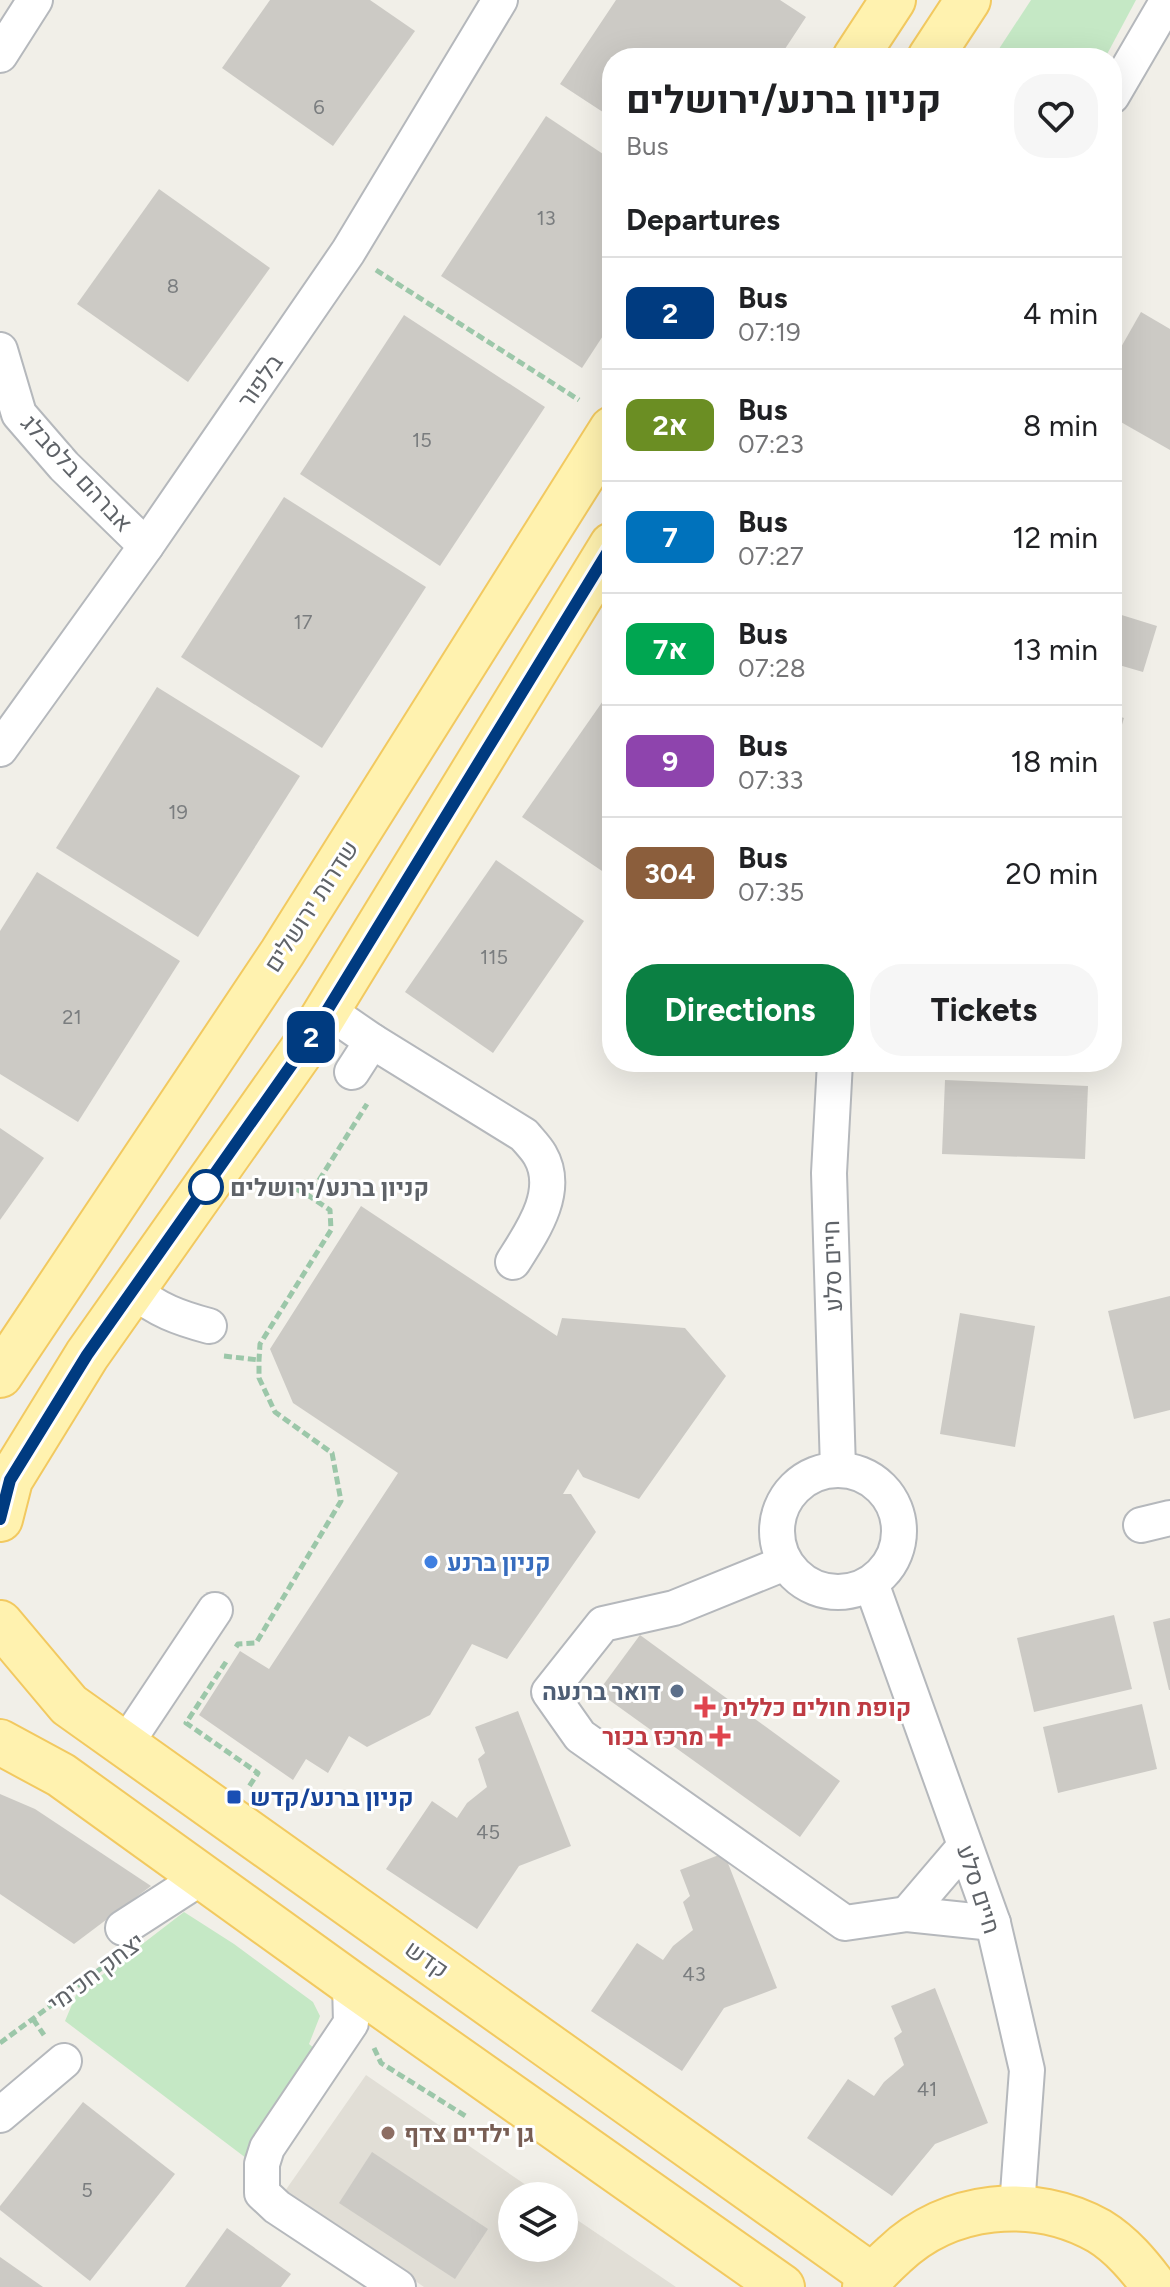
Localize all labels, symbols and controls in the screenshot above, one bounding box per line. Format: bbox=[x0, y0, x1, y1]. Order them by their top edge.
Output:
button: heart bbox=[1014, 74, 1098, 158]
text: קניון ברנע/ירושלים bbox=[626, 77, 941, 123]
house number: 6 bbox=[313, 95, 325, 119]
text: Bus bbox=[626, 130, 669, 162]
text: Departures bbox=[626, 201, 780, 238]
house number: 13 bbox=[536, 206, 556, 230]
house number: 8 bbox=[167, 274, 179, 298]
text: Bus bbox=[738, 279, 787, 316]
text: 4 min bbox=[1023, 295, 1098, 332]
text: 2 bbox=[662, 296, 678, 330]
text: 07:19 bbox=[738, 316, 801, 348]
street label: בלפור bbox=[231, 348, 289, 413]
text: Bus bbox=[738, 391, 787, 428]
text: 8 min bbox=[1023, 407, 1098, 444]
street label: אברהם בלסבלג bbox=[15, 408, 139, 538]
text: 2א bbox=[653, 408, 687, 442]
house number: 15 bbox=[412, 428, 432, 452]
text: 07:23 bbox=[738, 428, 804, 460]
text: Bus bbox=[738, 503, 787, 540]
text: 12 min bbox=[1012, 519, 1098, 556]
text: 7 bbox=[662, 520, 678, 554]
text: 07:27 bbox=[738, 540, 804, 572]
house number: 17 bbox=[294, 610, 313, 634]
text: Bus bbox=[738, 615, 787, 652]
text: 13 min bbox=[1013, 631, 1098, 668]
text: 7א bbox=[653, 632, 687, 666]
text: 07:28 bbox=[738, 652, 806, 684]
text: Bus bbox=[738, 727, 787, 764]
text: 18 min bbox=[1011, 743, 1098, 780]
text: 9 bbox=[662, 744, 678, 778]
text: 07:33 bbox=[738, 764, 804, 796]
house number: 19 bbox=[168, 800, 188, 824]
street label: שדרות ירושלים bbox=[258, 835, 364, 977]
text: Bus bbox=[738, 839, 787, 876]
text: 20 min bbox=[1005, 855, 1098, 892]
text: 304 bbox=[644, 856, 696, 890]
text: 07:35 bbox=[738, 876, 804, 908]
house number: 115 bbox=[480, 945, 508, 969]
button: Directions bbox=[626, 964, 854, 1056]
button: Tickets bbox=[870, 964, 1098, 1056]
house number: 21 bbox=[62, 1005, 82, 1029]
line badge: 2 bbox=[285, 1011, 337, 1063]
text: 2 bbox=[303, 1020, 319, 1054]
marker: קניון ברנע/ירושלים bbox=[189, 1170, 223, 1204]
place label: קניון ברנע/ירושלים bbox=[230, 1173, 429, 1202]
street label: חיים סלע bbox=[816, 1220, 848, 1312]
place label: קניון ברנע bbox=[447, 1548, 551, 1577]
marker: קניון ברנע bbox=[422, 1553, 440, 1571]
place label: דואר ברנעה bbox=[542, 1677, 661, 1706]
marker: דואר ברנעה bbox=[668, 1682, 686, 1700]
place label: קופת חולים כללית bbox=[723, 1693, 911, 1722]
marker: קופת חולים כללית bbox=[694, 1696, 716, 1718]
place label: מרכז בכור bbox=[602, 1722, 704, 1751]
marker: מרכז בכור bbox=[711, 1727, 729, 1745]
place label: קניון ברנע/קדש bbox=[250, 1783, 414, 1812]
marker: קניון ברנע/קדש bbox=[225, 1788, 243, 1806]
house number: 45 bbox=[476, 1820, 500, 1844]
street label: חיים סלע bbox=[951, 1841, 1007, 1937]
street label: יצחק חכימי bbox=[42, 1926, 150, 2018]
street label: קדש bbox=[400, 1934, 454, 1984]
house number: 43 bbox=[682, 1962, 706, 1986]
house number: 41 bbox=[917, 2077, 937, 2101]
place label: גן ילדים צדף bbox=[404, 2119, 535, 2148]
marker: גן ילדים צדף bbox=[379, 2124, 397, 2142]
house number: 5 bbox=[81, 2178, 93, 2202]
map controls bbox=[498, 2182, 578, 2262]
button: layers bbox=[498, 2182, 578, 2262]

